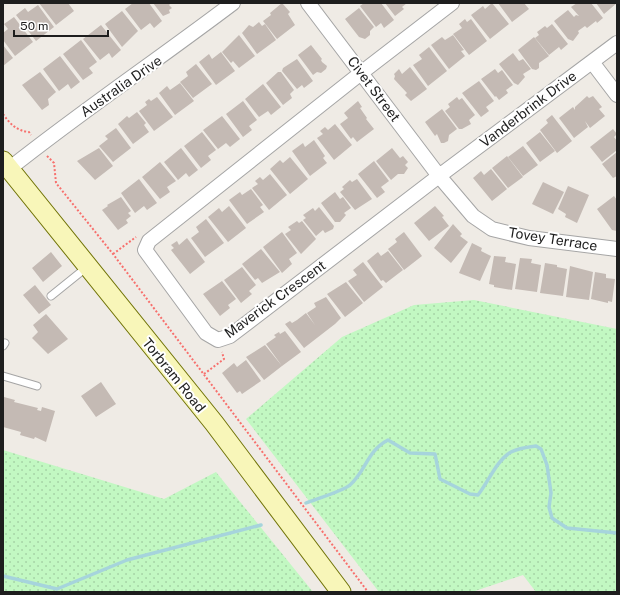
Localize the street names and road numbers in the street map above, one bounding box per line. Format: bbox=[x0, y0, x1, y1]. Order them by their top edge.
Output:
street label: Australia Drive bbox=[77, 52, 165, 120]
street label: Civet Street bbox=[344, 53, 404, 125]
street label: Vanderbrink Drive bbox=[477, 67, 579, 150]
street label: Tovey Terrace bbox=[507, 224, 599, 254]
street label: Maverick Crescent bbox=[221, 257, 329, 341]
street label: Torbram Road bbox=[139, 335, 209, 415]

